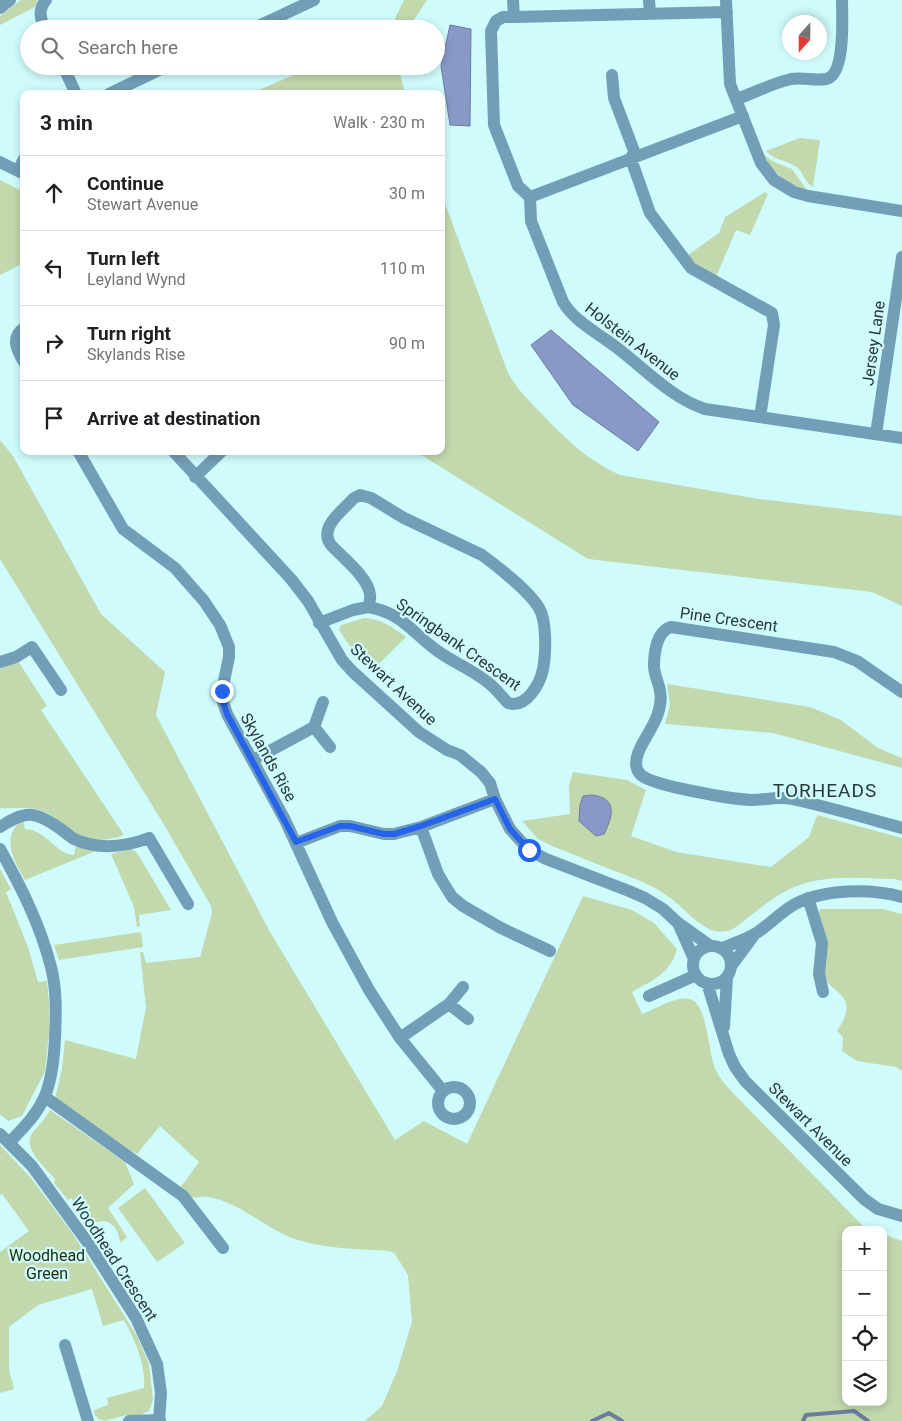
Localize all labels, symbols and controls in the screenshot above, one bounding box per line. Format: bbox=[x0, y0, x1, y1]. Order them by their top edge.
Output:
north arrow bbox=[782, 15, 827, 60]
search box bbox=[20, 20, 445, 75]
icon: search bbox=[38, 34, 66, 62]
text: Search here bbox=[78, 36, 178, 59]
text: 3 min bbox=[40, 111, 93, 135]
text: Walk · 230 m bbox=[333, 113, 425, 132]
text: Continue bbox=[87, 172, 164, 195]
icon: ahead bbox=[40, 179, 68, 207]
text: 30 m bbox=[389, 184, 425, 203]
text: Stewart Avenue bbox=[87, 195, 198, 214]
text: Turn left bbox=[87, 247, 160, 270]
icon: left bbox=[40, 254, 68, 282]
text: 110 m bbox=[380, 259, 425, 278]
text: Leyland Wynd bbox=[87, 270, 186, 289]
street label: Holstein Avenue bbox=[581, 298, 684, 384]
street label: Jersey Lane bbox=[858, 299, 889, 387]
text: Turn right bbox=[87, 322, 171, 345]
icon: right bbox=[40, 329, 68, 357]
text: 90 m bbox=[389, 334, 425, 353]
text: Skylands Rise bbox=[87, 345, 185, 364]
icon: arrive bbox=[40, 404, 68, 432]
text: Arrive at destination bbox=[87, 407, 260, 430]
street label: Springbank Crescent bbox=[393, 594, 525, 695]
street label: Pine Crescent bbox=[679, 603, 779, 636]
street label: Stewart Avenue bbox=[346, 639, 441, 729]
route end bbox=[211, 680, 234, 703]
street label: Skylands Rise bbox=[236, 710, 301, 805]
district label: TORHEADS bbox=[773, 779, 877, 802]
route start bbox=[518, 839, 541, 862]
street label: Stewart Avenue bbox=[765, 1078, 857, 1170]
street label: Woodhead Crescent bbox=[68, 1194, 162, 1325]
map controls bbox=[842, 1226, 887, 1406]
button: + bbox=[842, 1226, 887, 1271]
park label: Woodhead Green bbox=[9, 1246, 85, 1283]
button: − bbox=[842, 1271, 887, 1316]
button: locate bbox=[842, 1316, 887, 1361]
button: layers bbox=[842, 1361, 887, 1406]

